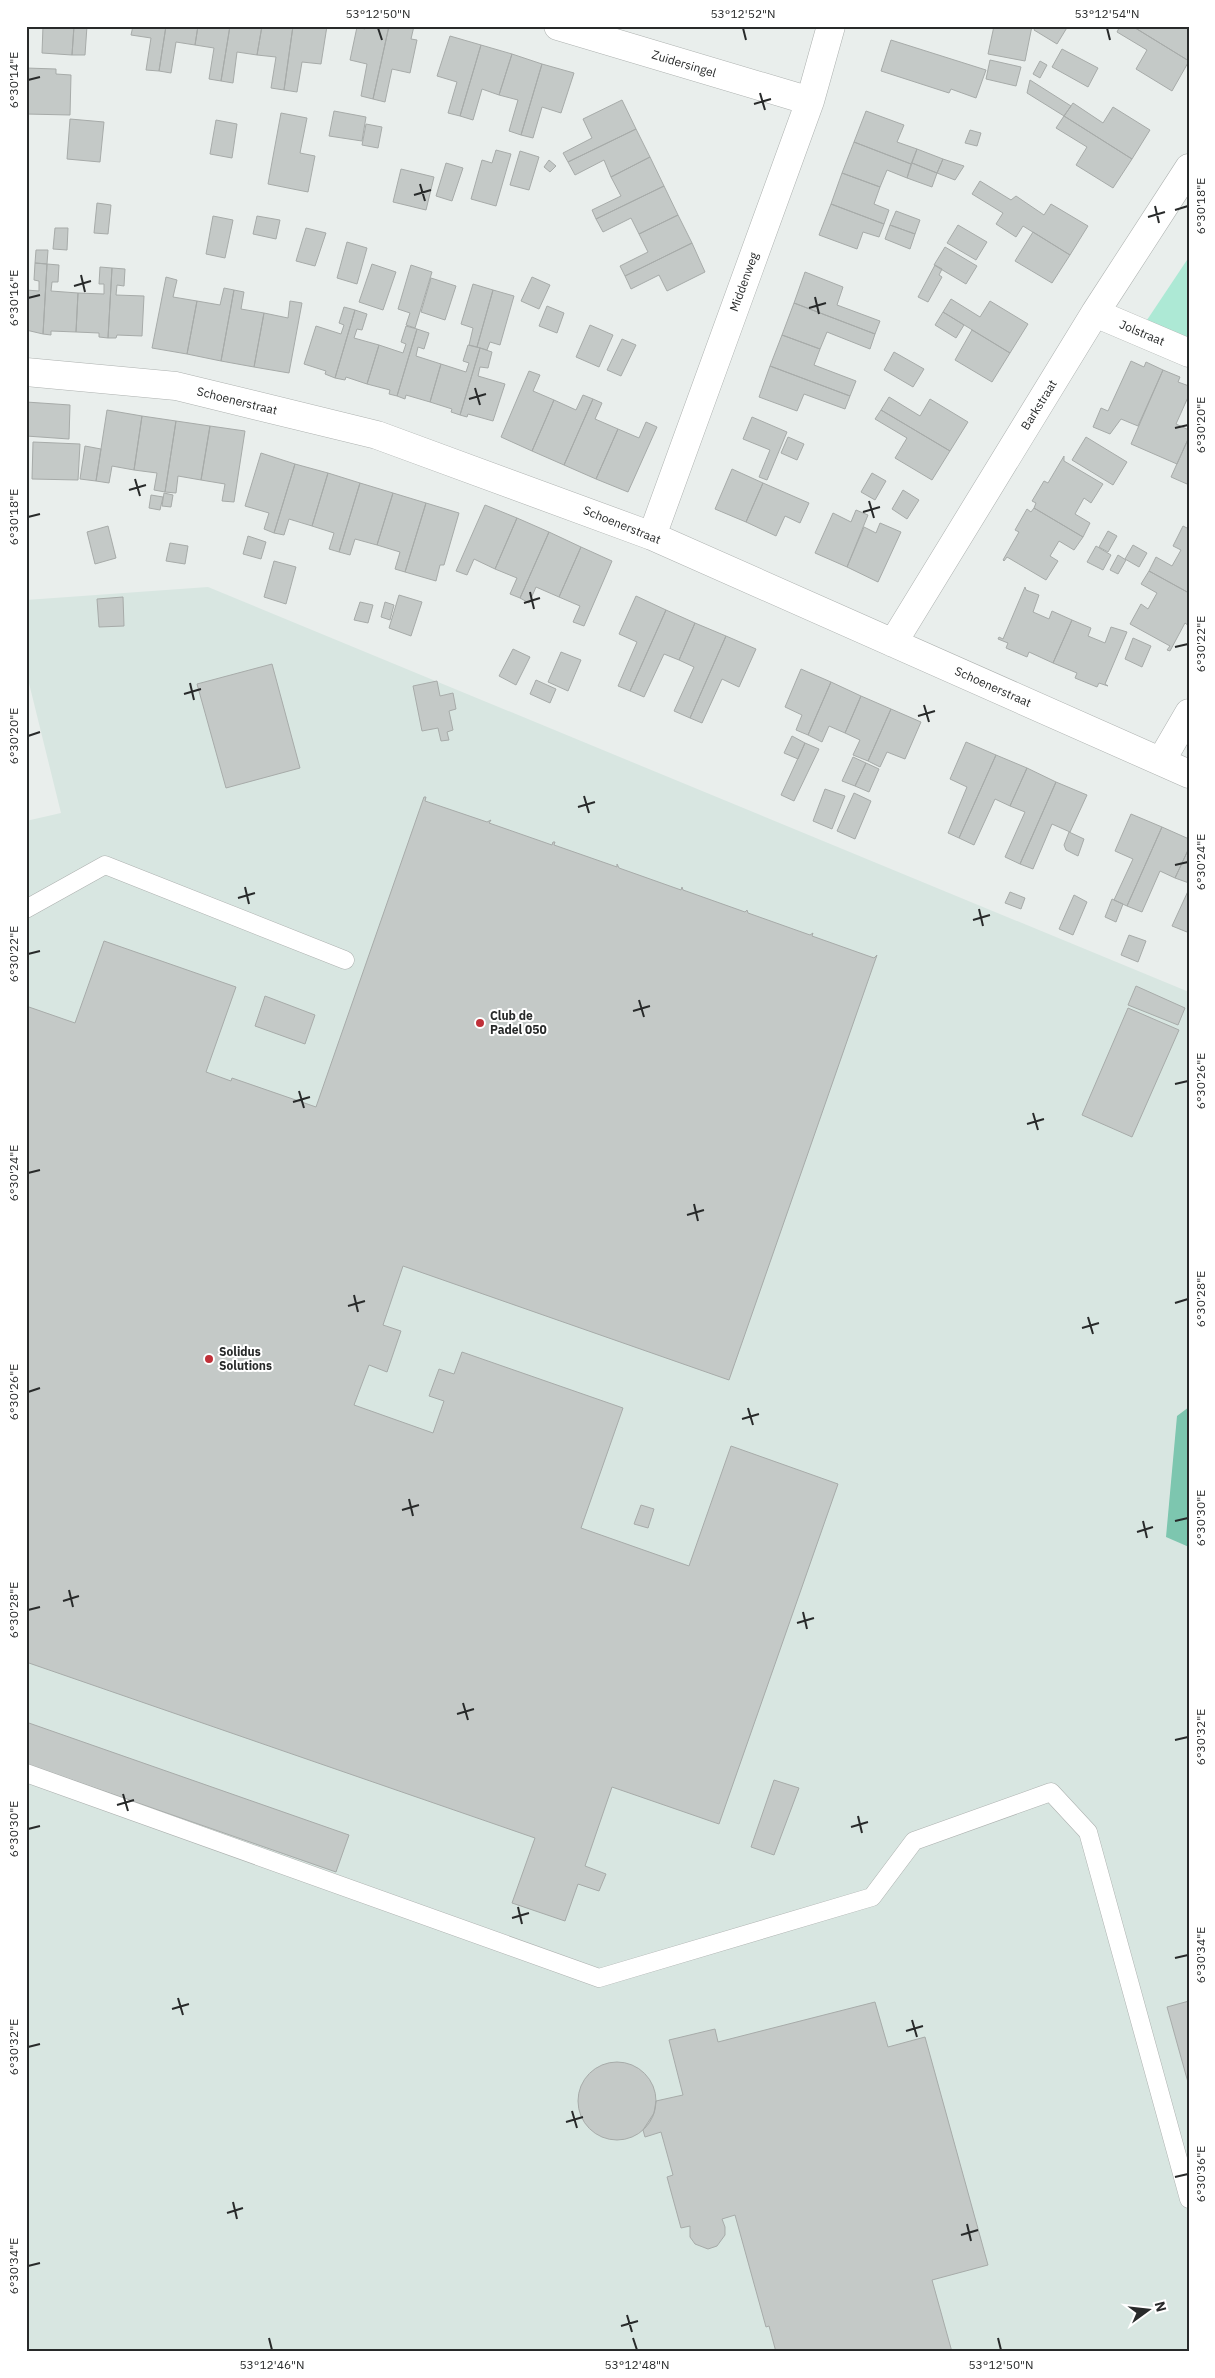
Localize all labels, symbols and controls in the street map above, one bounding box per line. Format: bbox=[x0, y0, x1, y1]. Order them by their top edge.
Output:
text: 53°12'50"N bbox=[345, 6, 411, 21]
text: 53°12'52"N bbox=[710, 6, 776, 21]
text: 53°12'54"N bbox=[1074, 6, 1140, 21]
street label: Zuidersingel bbox=[650, 47, 718, 80]
text: 6°30'14"E bbox=[6, 52, 21, 108]
text: 6°30'18"E bbox=[1193, 178, 1208, 234]
street label: Middenweg bbox=[726, 249, 761, 314]
text: 6°30'16"E bbox=[6, 270, 21, 326]
street label: Jolstraat bbox=[1117, 316, 1167, 349]
street label: Barkstraat bbox=[1017, 377, 1060, 433]
street label: Schoenerstraat bbox=[195, 383, 279, 418]
text: 6°30'20"E bbox=[1193, 397, 1208, 453]
text: 6°30'18"E bbox=[6, 489, 21, 545]
street label: Schoenerstraat bbox=[581, 502, 663, 547]
text: 6°30'22"E bbox=[1193, 616, 1208, 672]
street label: Schoenerstraat bbox=[953, 663, 1034, 710]
text: 6°30'20"E bbox=[6, 708, 21, 764]
text: 6°30'24"E bbox=[1193, 834, 1208, 890]
text: 6°30'22"E bbox=[6, 926, 21, 982]
place label: Club de Padel 050 bbox=[490, 1008, 547, 1037]
marker: Club de Padel 050 bbox=[474, 1017, 486, 1029]
text: 6°30'26"E bbox=[1193, 1053, 1208, 1109]
text: 6°30'24"E bbox=[6, 1145, 21, 1201]
text: 6°30'28"E bbox=[1193, 1271, 1208, 1327]
place label: Solidus Solutions bbox=[219, 1344, 272, 1373]
marker: Solidus Solutions bbox=[203, 1353, 215, 1365]
text: 6°30'26"E bbox=[6, 1364, 21, 1420]
text: 6°30'30"E bbox=[1193, 1490, 1208, 1546]
text: 6°30'28"E bbox=[6, 1582, 21, 1638]
text: 6°30'32"E bbox=[1193, 1709, 1208, 1765]
text: 6°30'30"E bbox=[6, 1801, 21, 1857]
text: 6°30'34"E bbox=[1193, 1927, 1208, 1983]
text: 6°30'32"E bbox=[6, 2019, 21, 2075]
text: 6°30'36"E bbox=[1193, 2146, 1208, 2202]
text: 6°30'34"E bbox=[6, 2238, 21, 2294]
north arrow bbox=[1122, 2286, 1172, 2336]
text: N bbox=[1151, 2299, 1171, 2314]
text: 53°12'46"N bbox=[239, 2357, 305, 2372]
text: 53°12'48"N bbox=[604, 2357, 670, 2372]
text: 53°12'50"N bbox=[968, 2357, 1034, 2372]

